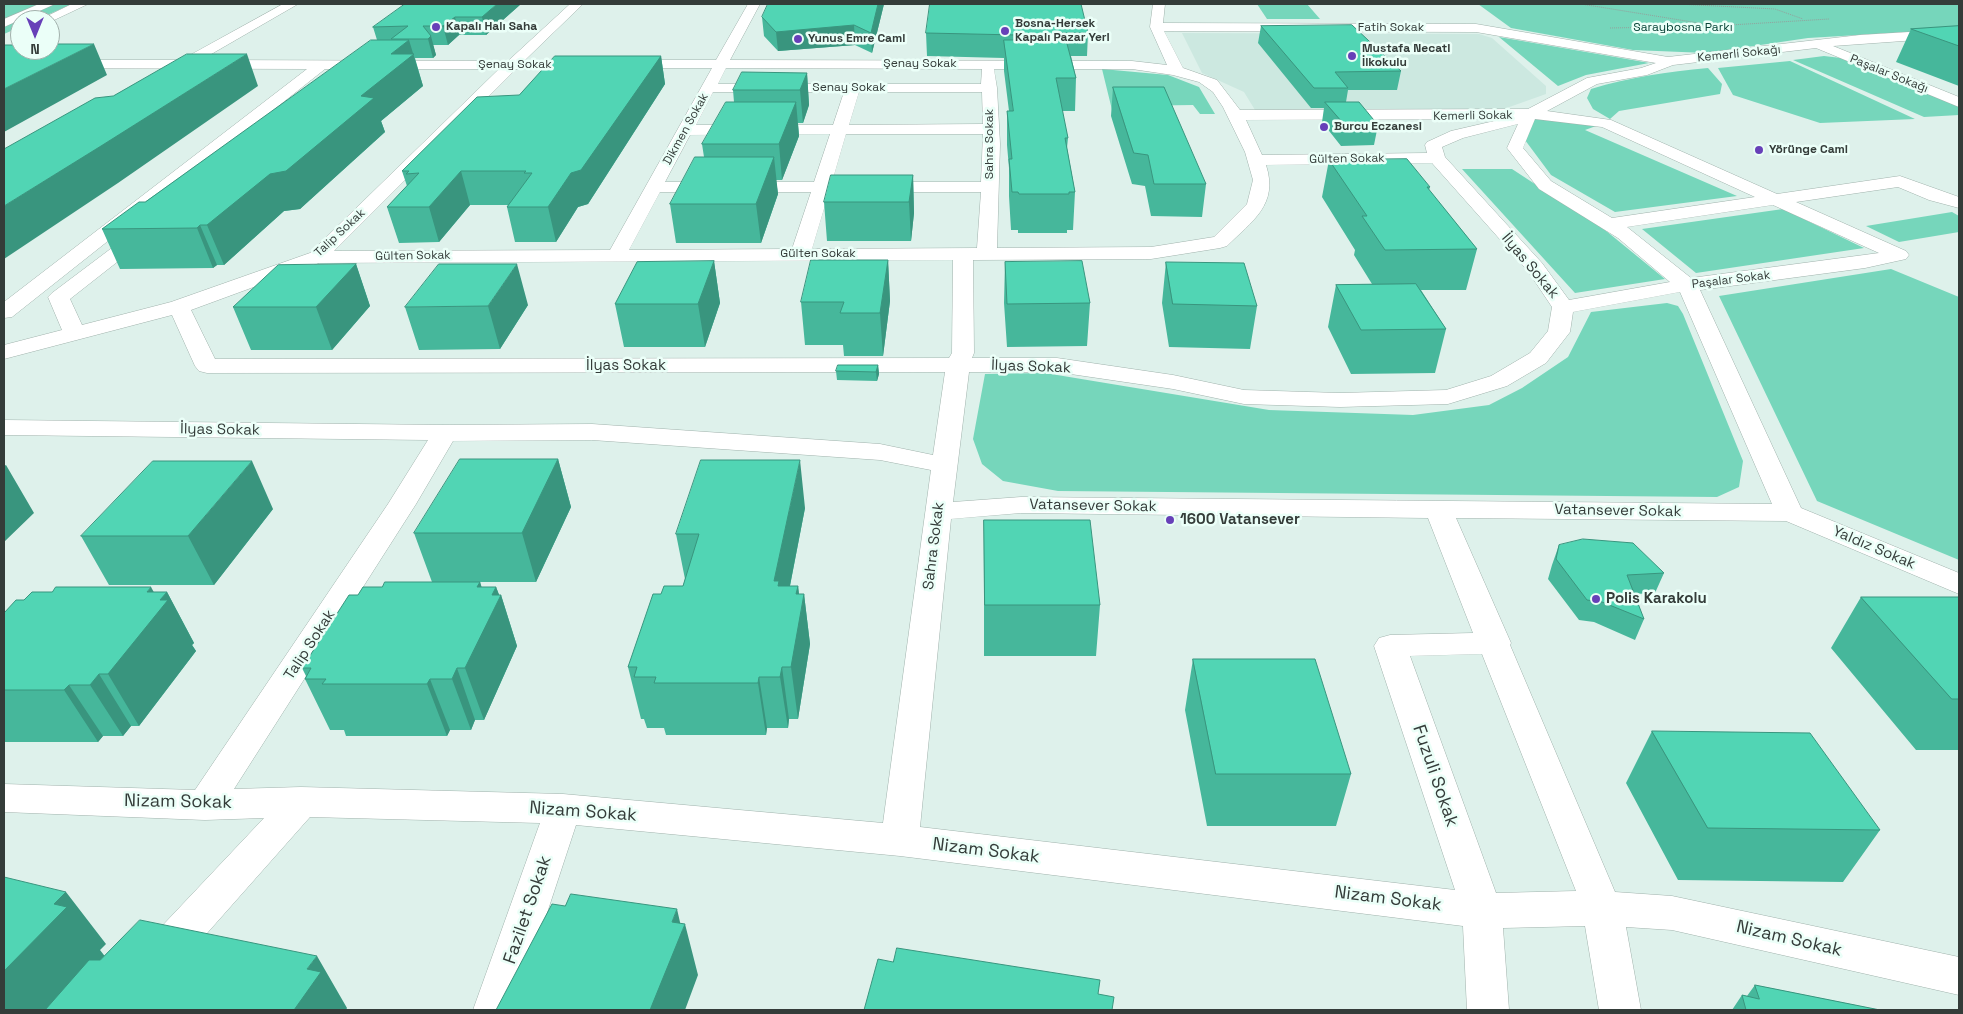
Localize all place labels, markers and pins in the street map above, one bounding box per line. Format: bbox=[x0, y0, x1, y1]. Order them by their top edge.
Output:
place label: Bosna-Hersek Kapalı Pazar Yeri bbox=[1015, 17, 1110, 45]
place label: Kapalı Halı Saha bbox=[446, 20, 537, 34]
marker: Kapalı Halı Saha bbox=[430, 21, 442, 33]
marker: Bosna-Hersek Kapalı Pazar Yeri bbox=[999, 25, 1011, 37]
place label: Yunus Emre Cami bbox=[808, 32, 905, 46]
marker: Yunus Emre Cami bbox=[792, 33, 804, 45]
place label: Mustafa Necati İlkokulu bbox=[1362, 42, 1450, 70]
marker: Mustafa Necati İlkokulu bbox=[1346, 50, 1358, 62]
place label: Burcu Eczanesi bbox=[1334, 120, 1422, 134]
marker: Burcu Eczanesi bbox=[1318, 121, 1330, 133]
place label: Yörünge Cami bbox=[1769, 143, 1848, 157]
marker: Yörünge Cami bbox=[1753, 144, 1765, 156]
place label: 1600 Vatansever bbox=[1180, 511, 1300, 529]
marker: 1600 Vatansever bbox=[1164, 514, 1176, 526]
place label: Polis Karakolu bbox=[1606, 590, 1707, 608]
marker: Polis Karakolu bbox=[1590, 593, 1602, 605]

